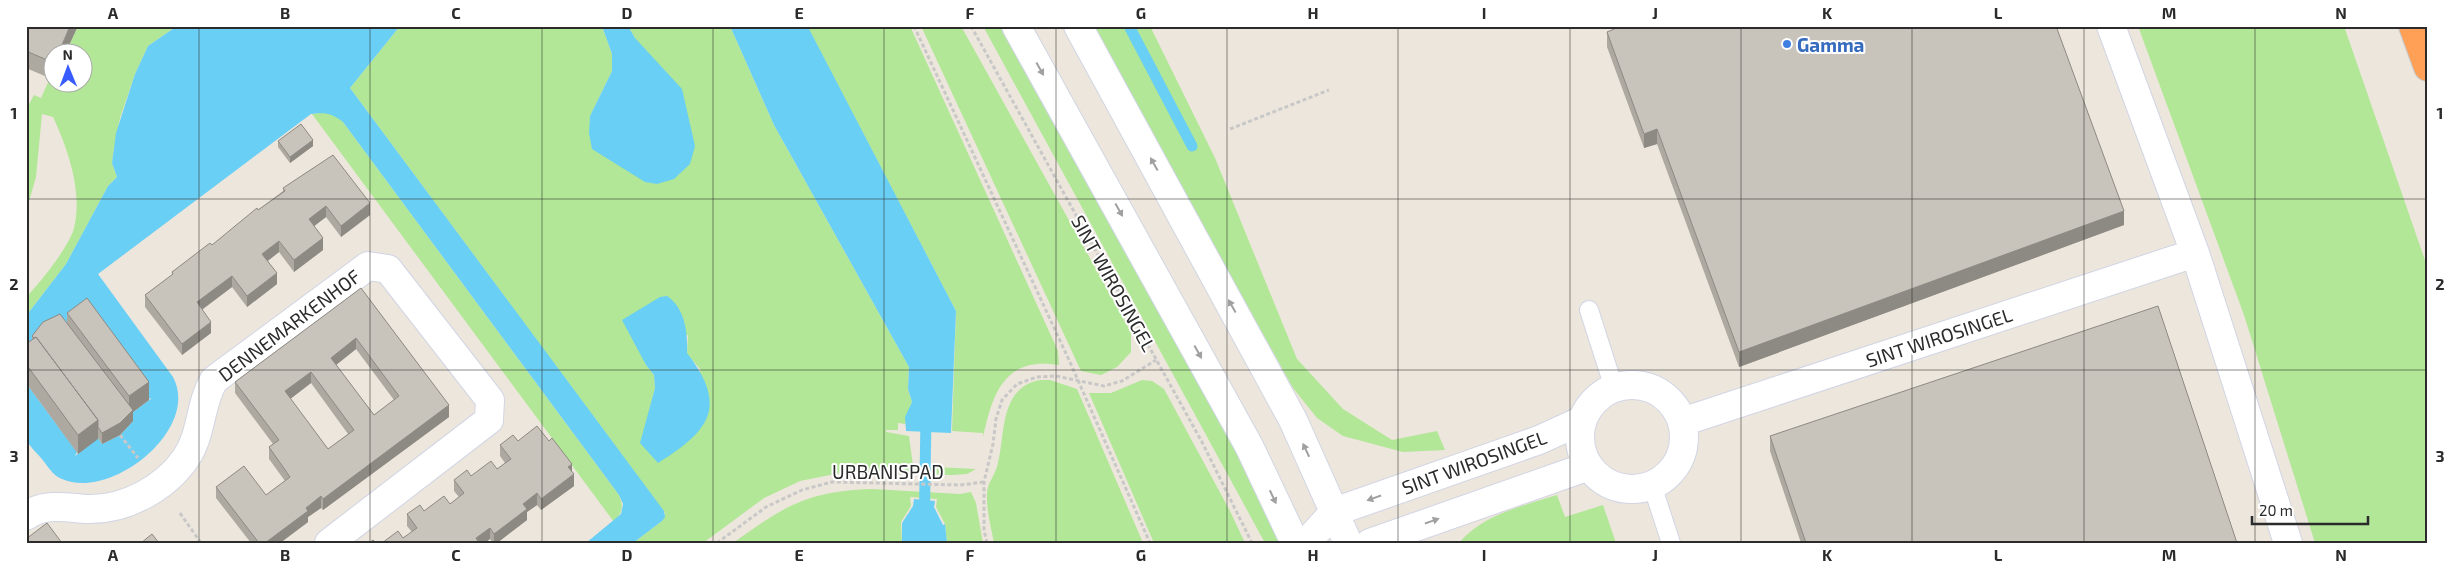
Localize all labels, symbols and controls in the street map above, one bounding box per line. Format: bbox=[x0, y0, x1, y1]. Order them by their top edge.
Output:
text: A bbox=[108, 3, 119, 22]
text: B bbox=[280, 3, 290, 22]
text: C bbox=[451, 3, 461, 22]
text: D bbox=[622, 3, 633, 22]
text: E bbox=[794, 3, 804, 22]
text: F bbox=[966, 3, 975, 22]
text: G bbox=[1136, 3, 1146, 22]
text: H bbox=[1307, 3, 1319, 22]
text: I bbox=[1482, 3, 1486, 22]
text: J bbox=[1652, 3, 1658, 22]
text: K bbox=[1822, 3, 1833, 22]
text: L bbox=[1994, 3, 2003, 22]
text: M bbox=[2162, 3, 2176, 22]
text: N bbox=[2335, 3, 2347, 22]
place label: Gamma bbox=[1797, 33, 1864, 56]
marker: Gamma bbox=[1781, 38, 1793, 50]
north arrow bbox=[42, 42, 92, 92]
text: N bbox=[63, 46, 73, 63]
one-way arrow bbox=[1035, 62, 1044, 75]
text: 1 bbox=[11, 103, 17, 122]
text: 1 bbox=[2437, 103, 2443, 122]
one-way arrow bbox=[1149, 157, 1158, 170]
one-way arrow bbox=[1115, 204, 1124, 217]
street label: SINT WIROSINGEL bbox=[1067, 211, 1161, 355]
street label: DENNEMARKENHOF bbox=[214, 264, 364, 386]
text: 2 bbox=[9, 274, 19, 293]
text: 2 bbox=[2435, 274, 2445, 293]
one-way arrow bbox=[1228, 299, 1236, 314]
street label: SINT WIROSINGEL bbox=[1863, 302, 2015, 371]
one-way arrow bbox=[1194, 346, 1203, 359]
street label: SINT WIROSINGEL bbox=[1398, 425, 1550, 499]
one-way arrow bbox=[1302, 443, 1311, 458]
text: 3 bbox=[9, 446, 19, 465]
text: 3 bbox=[2435, 446, 2445, 465]
street label: URBANISPAD bbox=[832, 460, 944, 483]
one-way arrow bbox=[1269, 489, 1278, 504]
scale bar bbox=[2252, 494, 2368, 526]
one-way arrow bbox=[1366, 495, 1381, 503]
text: 20 m bbox=[2259, 501, 2293, 519]
one-way arrow bbox=[1425, 517, 1440, 525]
text: A bbox=[108, 545, 119, 564]
text: B bbox=[280, 545, 290, 564]
text: C bbox=[451, 545, 461, 564]
text: D bbox=[622, 545, 633, 564]
text: E bbox=[794, 545, 804, 564]
text: F bbox=[966, 545, 975, 564]
text: G bbox=[1136, 545, 1146, 564]
text: H bbox=[1307, 545, 1319, 564]
text: I bbox=[1482, 545, 1486, 564]
text: J bbox=[1652, 545, 1658, 564]
text: K bbox=[1822, 545, 1833, 564]
text: L bbox=[1994, 545, 2003, 564]
text: M bbox=[2162, 545, 2176, 564]
text: N bbox=[2335, 545, 2347, 564]

